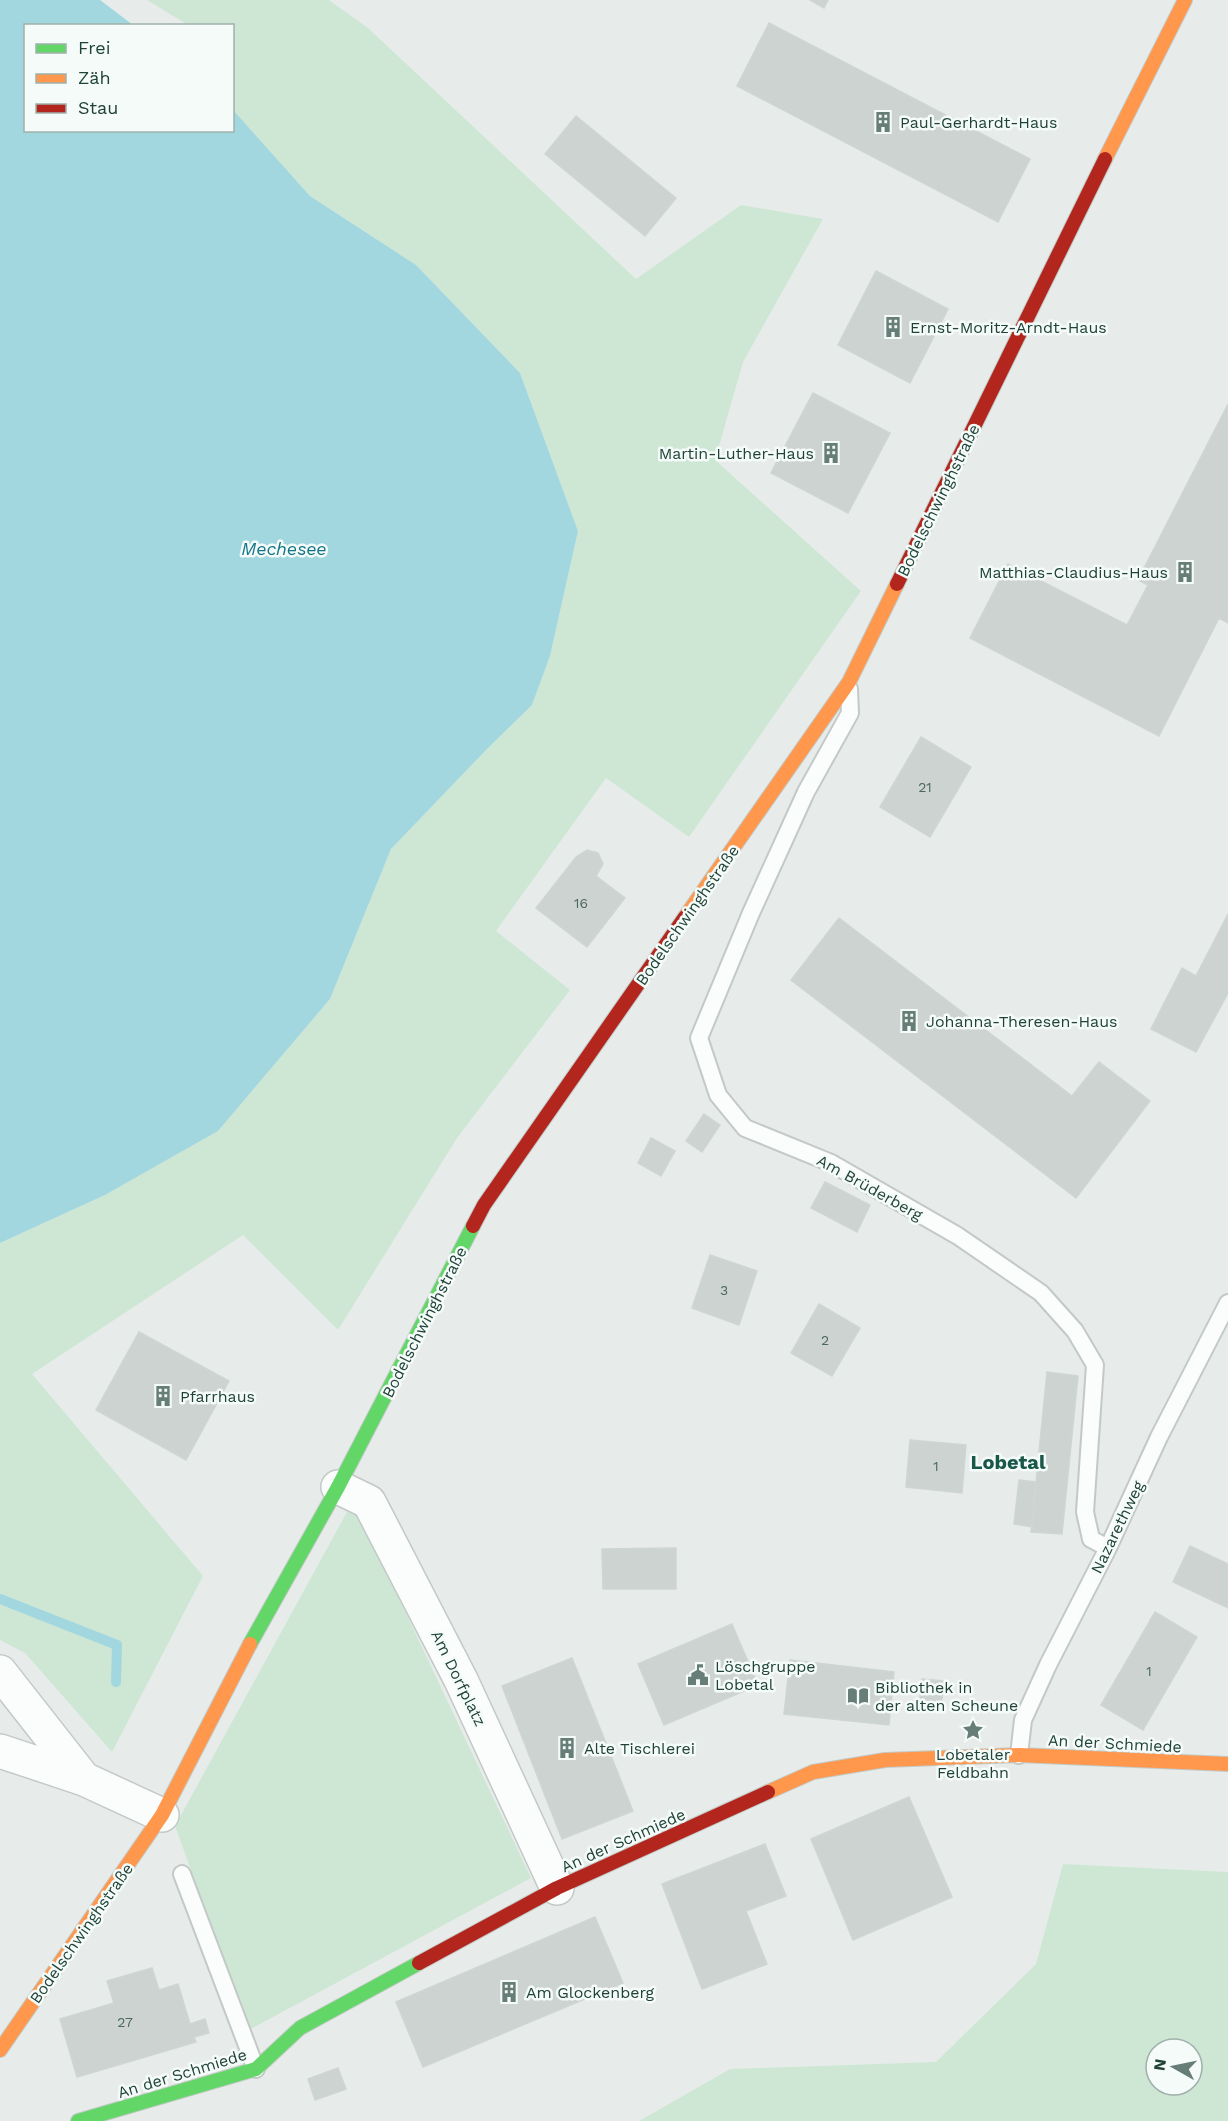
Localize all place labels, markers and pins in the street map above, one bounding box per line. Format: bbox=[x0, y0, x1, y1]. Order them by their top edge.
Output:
building icon: Paul-Gerhardt-Haus bbox=[871, 110, 895, 134]
place label: Paul-Gerhardt-Haus bbox=[900, 113, 1057, 132]
building icon: Ernst-Moritz-Arndt-Haus bbox=[881, 315, 905, 339]
place label: Ernst-Moritz-Arndt-Haus bbox=[910, 318, 1107, 337]
building icon: Martin-Luther-Haus bbox=[819, 441, 843, 465]
place label: Martin-Luther-Haus bbox=[659, 444, 814, 463]
building icon: Matthias-Claudius-Haus bbox=[1173, 560, 1197, 584]
place label: Matthias-Claudius-Haus bbox=[979, 563, 1168, 582]
building icon: Johanna-Theresen-Haus bbox=[897, 1009, 921, 1033]
place label: Johanna-Theresen-Haus bbox=[926, 1012, 1117, 1031]
building icon: Pfarrhaus bbox=[151, 1384, 175, 1408]
place label: Pfarrhaus bbox=[180, 1387, 255, 1406]
place label: Löschgruppe Lobetal bbox=[715, 1657, 815, 1694]
public building icon: Löschgruppe Lobetal bbox=[686, 1663, 710, 1687]
place label: Bibliothek in der alten Scheune bbox=[875, 1678, 1018, 1715]
library icon: Bibliothek in der alten Scheune bbox=[846, 1684, 870, 1708]
place icon: Lobetaler Feldbahn bbox=[961, 1718, 985, 1742]
building icon: Alte Tischlerei bbox=[555, 1736, 579, 1760]
place label: Alte Tischlerei bbox=[584, 1739, 695, 1758]
place label: Lobetaler Feldbahn bbox=[936, 1745, 1011, 1782]
building icon: Am Glockenberg bbox=[497, 1980, 521, 2004]
place label: Am Glockenberg bbox=[526, 1983, 655, 2002]

